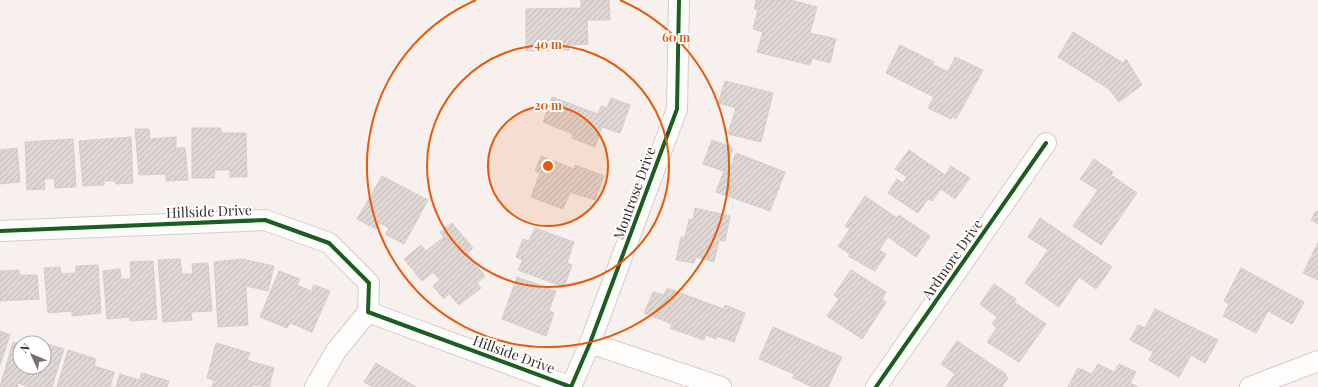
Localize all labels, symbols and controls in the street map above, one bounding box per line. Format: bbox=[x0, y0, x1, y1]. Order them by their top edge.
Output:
text: 60 m bbox=[662, 29, 690, 45]
text: 40 m bbox=[534, 36, 562, 52]
text: 20 m bbox=[534, 97, 562, 113]
street label: Montrose Drive bbox=[608, 144, 660, 242]
centre of rings bbox=[541, 159, 555, 173]
street label: Hillside Drive bbox=[166, 200, 252, 222]
street label: Ardmore Drive bbox=[917, 215, 987, 304]
street label: Hillside Drive bbox=[470, 330, 558, 378]
north arrow bbox=[12, 335, 52, 375]
text: N bbox=[16, 340, 33, 356]

